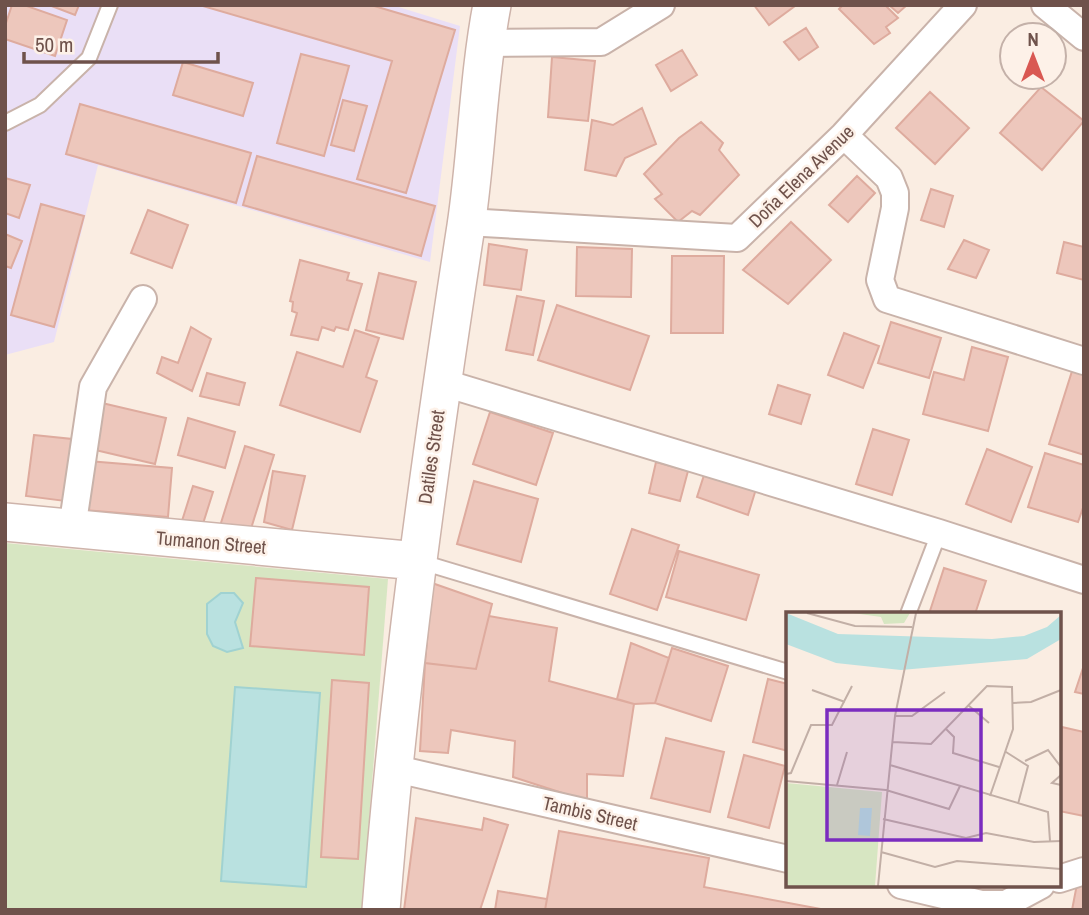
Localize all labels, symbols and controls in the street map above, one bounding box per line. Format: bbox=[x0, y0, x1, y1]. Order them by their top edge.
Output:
scale bar bbox=[24, 21, 219, 65]
north arrow bbox=[998, 21, 1068, 91]
text: N bbox=[1027, 26, 1039, 52]
text: 50 m bbox=[35, 30, 73, 59]
street label: Doña Elena Avenue bbox=[743, 119, 859, 233]
street label: Datiles Street bbox=[412, 408, 451, 506]
street label: Tumanon Street bbox=[155, 524, 268, 560]
inset map bbox=[786, 612, 1061, 887]
street label: Tambis Street bbox=[540, 789, 641, 837]

